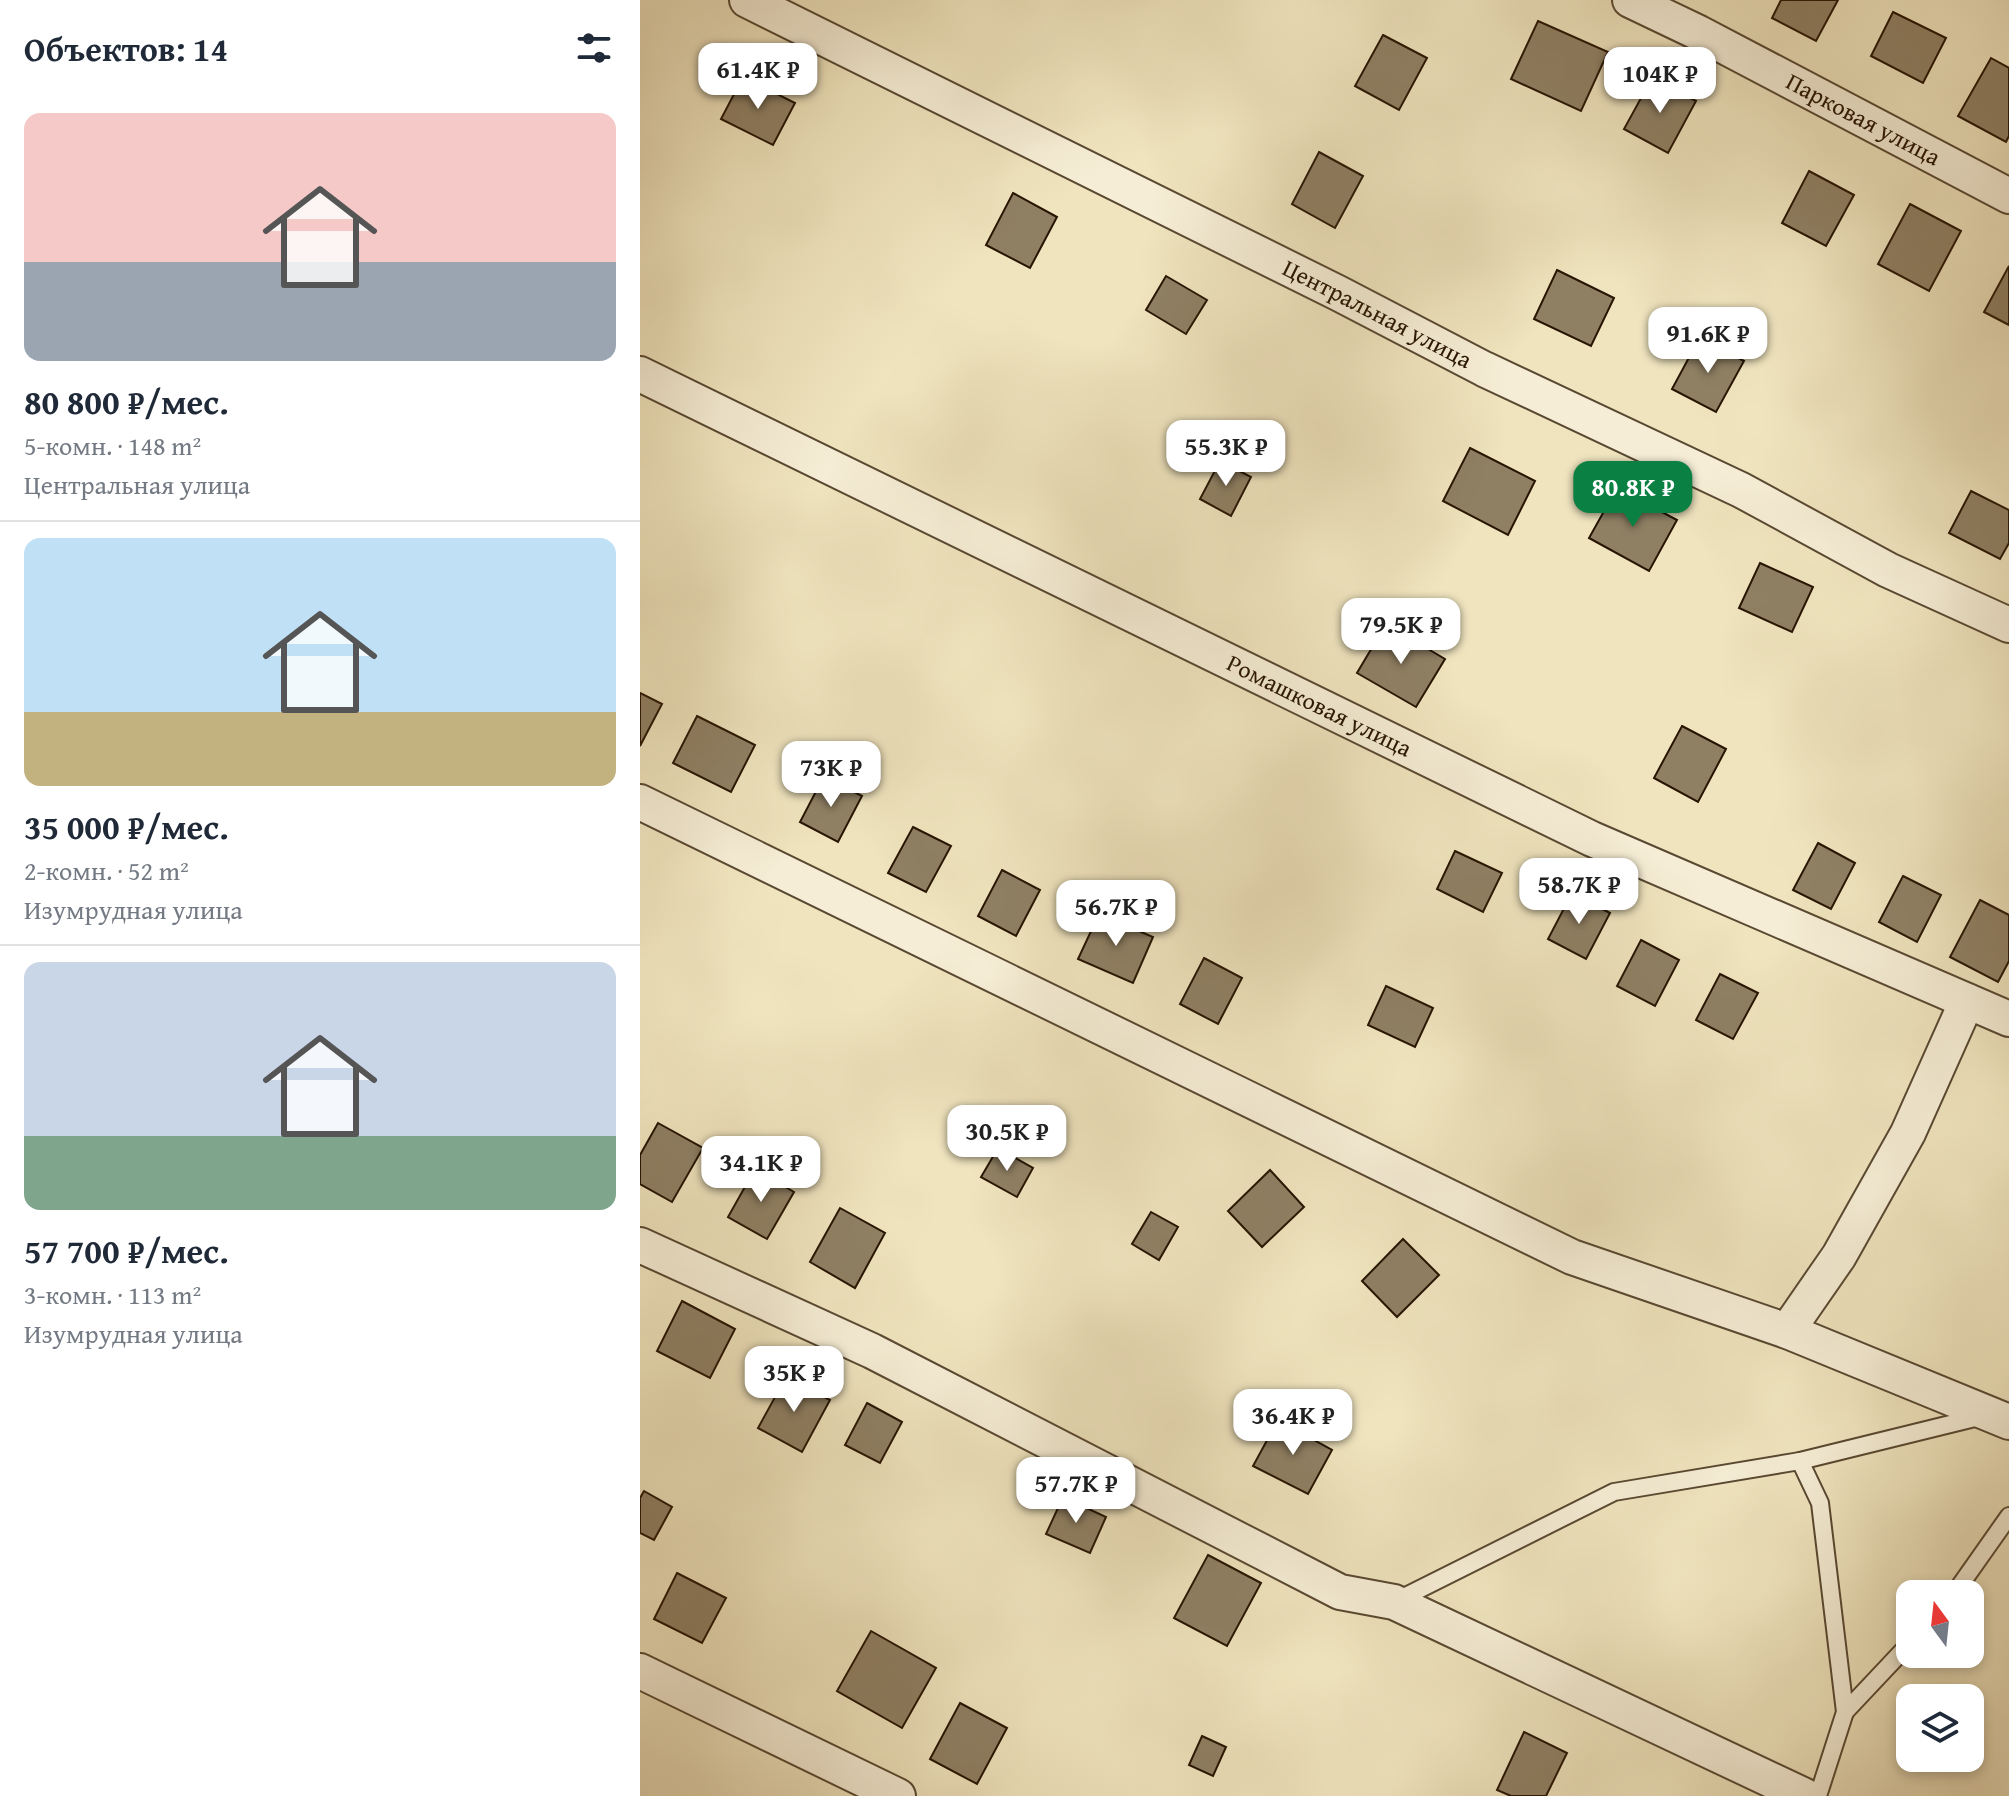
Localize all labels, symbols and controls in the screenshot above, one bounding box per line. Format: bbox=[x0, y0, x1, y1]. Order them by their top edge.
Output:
text: Объектов: 14 bbox=[24, 24, 228, 73]
icon: filters bbox=[572, 26, 616, 70]
pin: 61.4K ₽ bbox=[684, 43, 832, 111]
pin: 104K ₽ bbox=[1595, 47, 1725, 115]
text: 61.4K ₽ bbox=[716, 49, 800, 88]
text: 104K ₽ bbox=[1622, 53, 1698, 92]
street label: Парковая улица bbox=[1780, 64, 1947, 174]
icon: home bbox=[248, 165, 392, 309]
street label: Центральная улица bbox=[1277, 250, 1479, 377]
pin: 91.6K ₽ bbox=[1634, 307, 1782, 375]
text: 91.6K ₽ bbox=[1666, 313, 1750, 352]
text: 80 800 ₽/мес. bbox=[24, 377, 229, 426]
pin: 55.3K ₽ bbox=[1152, 420, 1300, 488]
text: 5-комн. · 148 m² bbox=[24, 426, 201, 465]
text: 55.3K ₽ bbox=[1184, 426, 1268, 465]
pin: 80.8K ₽ bbox=[1559, 461, 1707, 529]
text: Центральная улица bbox=[24, 465, 250, 504]
text: 80.8K ₽ bbox=[1591, 467, 1675, 506]
icon: home bbox=[248, 590, 392, 734]
pin: 79.5K ₽ bbox=[1327, 598, 1475, 666]
text: 79.5K ₽ bbox=[1359, 604, 1443, 643]
street label: Ромашковая улица bbox=[1221, 645, 1419, 766]
pin: 73K ₽ bbox=[775, 741, 887, 809]
text: 73K ₽ bbox=[800, 747, 862, 786]
text: 35 000 ₽/мес. bbox=[24, 802, 229, 851]
text: 2-комн. · 52 m² bbox=[24, 851, 189, 890]
pin: 58.7K ₽ bbox=[1505, 858, 1653, 926]
text: 58.7K ₽ bbox=[1537, 864, 1621, 903]
pin: 56.7K ₽ bbox=[1042, 880, 1190, 948]
text: 56.7K ₽ bbox=[1074, 886, 1158, 925]
text: Изумрудная улица bbox=[24, 890, 243, 929]
icon: home bbox=[248, 1014, 392, 1158]
pin: 30.5K ₽ bbox=[933, 1105, 1081, 1173]
text: 30.5K ₽ bbox=[965, 1111, 1049, 1150]
pin: 34.1K ₽ bbox=[687, 1136, 835, 1204]
text: 34.1K ₽ bbox=[719, 1142, 803, 1181]
text: 57 700 ₽/мес. bbox=[24, 1226, 229, 1275]
text: 3-комн. · 113 m² bbox=[24, 1275, 201, 1314]
text: Изумрудная улица bbox=[24, 1314, 243, 1353]
pin: 35K ₽ bbox=[738, 1346, 850, 1414]
text: 35K ₽ bbox=[763, 1352, 825, 1391]
pin: 36.4K ₽ bbox=[1219, 1389, 1367, 1457]
text: 36.4K ₽ bbox=[1251, 1395, 1335, 1434]
pin: 57.7K ₽ bbox=[1002, 1457, 1150, 1525]
text: 57.7K ₽ bbox=[1034, 1463, 1118, 1502]
north arrow bbox=[1896, 1580, 1984, 1668]
map controls bbox=[1896, 1580, 1984, 1772]
button: layers bbox=[1896, 1684, 1984, 1772]

